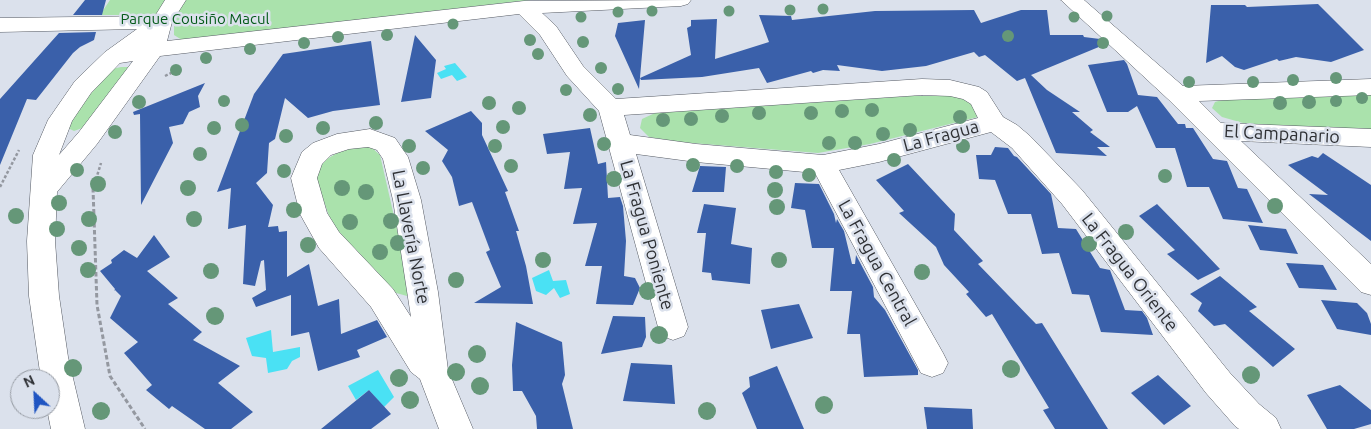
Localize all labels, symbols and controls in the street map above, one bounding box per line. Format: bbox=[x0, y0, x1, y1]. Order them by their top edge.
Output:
park label: Parque Cousiño Macul bbox=[121, 10, 269, 28]
street label: La Fragua bbox=[901, 116, 981, 156]
street label: El Campanario bbox=[1224, 120, 1340, 148]
street label: La Fragua Poniente bbox=[615, 158, 679, 312]
street label: La Llavería Norte bbox=[387, 168, 435, 306]
street label: La Fragua Central bbox=[833, 196, 921, 330]
street label: La Fragua Oriente bbox=[1077, 209, 1183, 335]
north arrow bbox=[10, 369, 60, 419]
text: N bbox=[21, 372, 37, 391]

